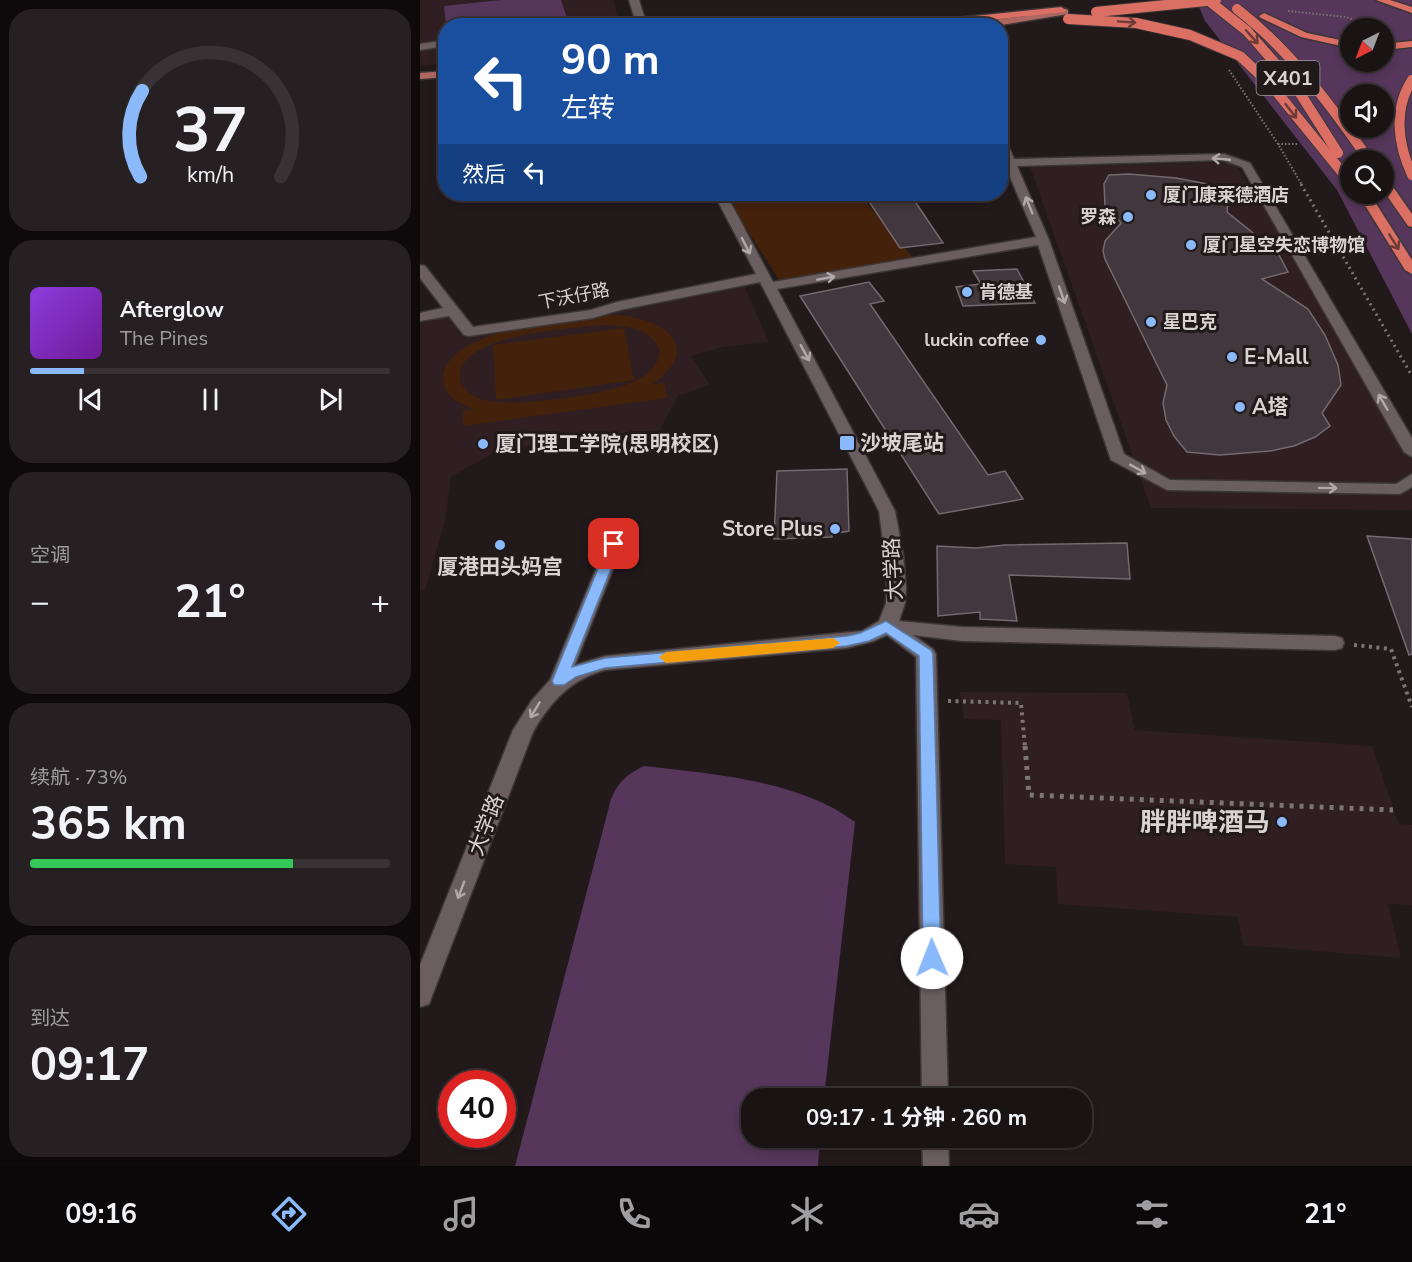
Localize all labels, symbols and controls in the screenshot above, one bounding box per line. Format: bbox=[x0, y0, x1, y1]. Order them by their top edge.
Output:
one-way arrow bbox=[1116, 17, 1136, 28]
north arrow bbox=[1340, 18, 1394, 72]
map controls bbox=[1340, 18, 1394, 204]
one-way arrow bbox=[1245, 30, 1259, 45]
text: 90 m bbox=[561, 32, 660, 89]
icon: left bbox=[462, 42, 540, 120]
road number: X401 bbox=[1256, 61, 1320, 95]
button: sound bbox=[1340, 84, 1394, 138]
text: 37 bbox=[173, 88, 247, 173]
text: 左转 bbox=[561, 90, 615, 127]
one-way arrow bbox=[1285, 102, 1298, 118]
button: search bbox=[1340, 150, 1394, 204]
one-way arrow bbox=[1211, 153, 1231, 164]
icon: left bbox=[518, 156, 551, 189]
text: 然后 bbox=[462, 160, 506, 190]
text: km/h bbox=[186, 161, 234, 191]
place label: 厦门康莱德酒店 bbox=[1163, 183, 1289, 207]
marker: 厦门康莱德酒店 bbox=[1144, 188, 1158, 202]
one-way arrow bbox=[1023, 196, 1034, 214]
place label: 罗森 bbox=[1080, 205, 1116, 229]
marker: 罗森 bbox=[1121, 210, 1135, 224]
place label: 厦门星空失恋博物馆 bbox=[1203, 233, 1365, 257]
one-way arrow bbox=[1388, 233, 1400, 250]
one-way arrow bbox=[741, 236, 753, 254]
marker: 厦门星空失恋博物馆 bbox=[1184, 238, 1198, 252]
one-way arrow bbox=[816, 272, 836, 283]
street label: 下沃仔路 bbox=[536, 277, 612, 315]
place label: 肯德基 bbox=[979, 280, 1033, 304]
marker: 肯德基 bbox=[960, 285, 974, 299]
one-way arrow bbox=[1057, 285, 1068, 304]
text: Afterglow bbox=[120, 295, 224, 325]
place label: 星巴克 bbox=[1163, 310, 1217, 334]
marker: 星巴克 bbox=[1144, 315, 1158, 329]
text: The Pines bbox=[120, 325, 208, 352]
place label: luckin coffee bbox=[924, 328, 1029, 352]
marker: luckin coffee bbox=[1034, 333, 1048, 347]
place label: E-Mall bbox=[1244, 343, 1309, 371]
one-way arrow bbox=[799, 344, 811, 361]
marker: E-Mall bbox=[1225, 350, 1239, 364]
icon: previous bbox=[74, 383, 107, 416]
icon: pause bbox=[194, 383, 227, 416]
icon: next bbox=[314, 383, 347, 416]
place label: A塔 bbox=[1252, 393, 1289, 421]
one-way arrow bbox=[1377, 393, 1388, 411]
marker: A塔 bbox=[1233, 400, 1247, 414]
place label: 沙坡尾站 bbox=[860, 429, 944, 457]
place label: 厦门理工学院(思明校区) bbox=[495, 430, 720, 458]
marker: 沙坡尾站 bbox=[838, 434, 856, 452]
marker: 厦门理工学院(思明校区) bbox=[476, 437, 490, 451]
one-way arrow bbox=[1129, 463, 1146, 475]
one-way arrow bbox=[1318, 482, 1338, 493]
place label: Store Plus bbox=[722, 515, 823, 543]
pin bbox=[588, 518, 639, 569]
marker: Store Plus bbox=[828, 522, 842, 536]
icon: arrive bbox=[597, 527, 630, 560]
street label: 大学路 bbox=[877, 537, 909, 601]
marker: 厦港田头妈宫 bbox=[493, 538, 507, 552]
text: 空调 bbox=[30, 542, 70, 569]
place label: 厦港田头妈宫 bbox=[437, 553, 563, 581]
text: 21° bbox=[174, 572, 246, 633]
text: − bbox=[30, 580, 50, 625]
text: + bbox=[370, 580, 390, 625]
one-way arrow bbox=[528, 701, 540, 718]
text: 续航 · 73% bbox=[30, 764, 127, 791]
street label: 大学路 bbox=[462, 791, 510, 859]
text: 365 km bbox=[30, 794, 187, 855]
place label: 胖胖啤酒马 bbox=[1140, 805, 1270, 840]
marker: 胖胖啤酒马 bbox=[1275, 815, 1289, 829]
one-way arrow bbox=[455, 880, 466, 899]
position arrow bbox=[900, 926, 964, 990]
text: 到达 bbox=[30, 1005, 70, 1032]
text: 09:17 bbox=[30, 1035, 149, 1096]
speed limit sign: 40 bbox=[438, 1070, 516, 1148]
text: 09:17 · 1 分钟 · 260 m bbox=[806, 1103, 1027, 1133]
icon: directions bbox=[268, 1193, 310, 1235]
icon: music bbox=[440, 1193, 482, 1235]
icon: phone bbox=[613, 1193, 655, 1235]
icon: climate bbox=[786, 1193, 828, 1235]
icon: car bbox=[958, 1193, 1000, 1235]
icon: filters bbox=[1131, 1193, 1173, 1235]
text: 09:16 bbox=[65, 1196, 137, 1233]
text: 21° bbox=[1304, 1196, 1347, 1233]

